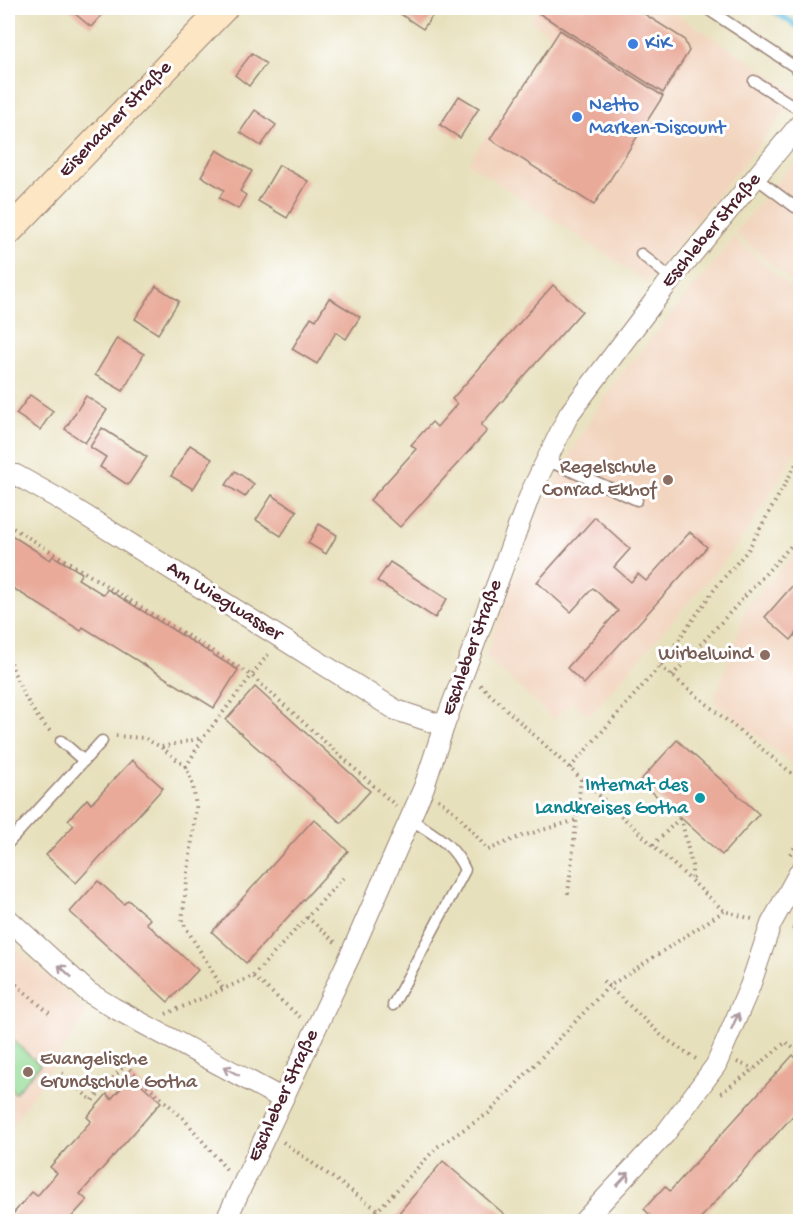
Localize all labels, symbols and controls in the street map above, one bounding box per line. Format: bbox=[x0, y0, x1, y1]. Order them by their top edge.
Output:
place label: KiK bbox=[645, 33, 673, 56]
marker: KiK bbox=[626, 37, 640, 51]
street label: Eisenacher Straße bbox=[55, 57, 178, 183]
place label: Netto Marken-Discount bbox=[589, 95, 727, 141]
marker: Netto Marken-Discount bbox=[570, 110, 584, 124]
street label: Eschleber Straße bbox=[657, 168, 767, 293]
place label: Regelschule Conrad Ekhof bbox=[542, 457, 658, 503]
marker: Regelschule Conrad Ekhof bbox=[661, 473, 675, 487]
street label: Am Wiegwasser bbox=[162, 557, 288, 648]
street label: Eschleber Straße bbox=[438, 576, 508, 719]
place label: Wirbelwind bbox=[658, 644, 755, 667]
marker: Wirbelwind bbox=[758, 648, 772, 662]
place label: Internat des Landkreises Gotha bbox=[535, 775, 689, 821]
marker: Internat des Landkreises Gotha bbox=[693, 791, 707, 805]
one-way arrow bbox=[58, 964, 73, 978]
one-way arrow bbox=[730, 1012, 741, 1031]
street label: Eschleber Straße bbox=[243, 1026, 325, 1166]
place label: Evangelische Grundschule Gotha bbox=[40, 1049, 198, 1095]
marker: Evangelische Grundschule Gotha bbox=[21, 1065, 35, 1079]
one-way arrow bbox=[223, 1065, 240, 1077]
one-way arrow bbox=[616, 1171, 630, 1186]

